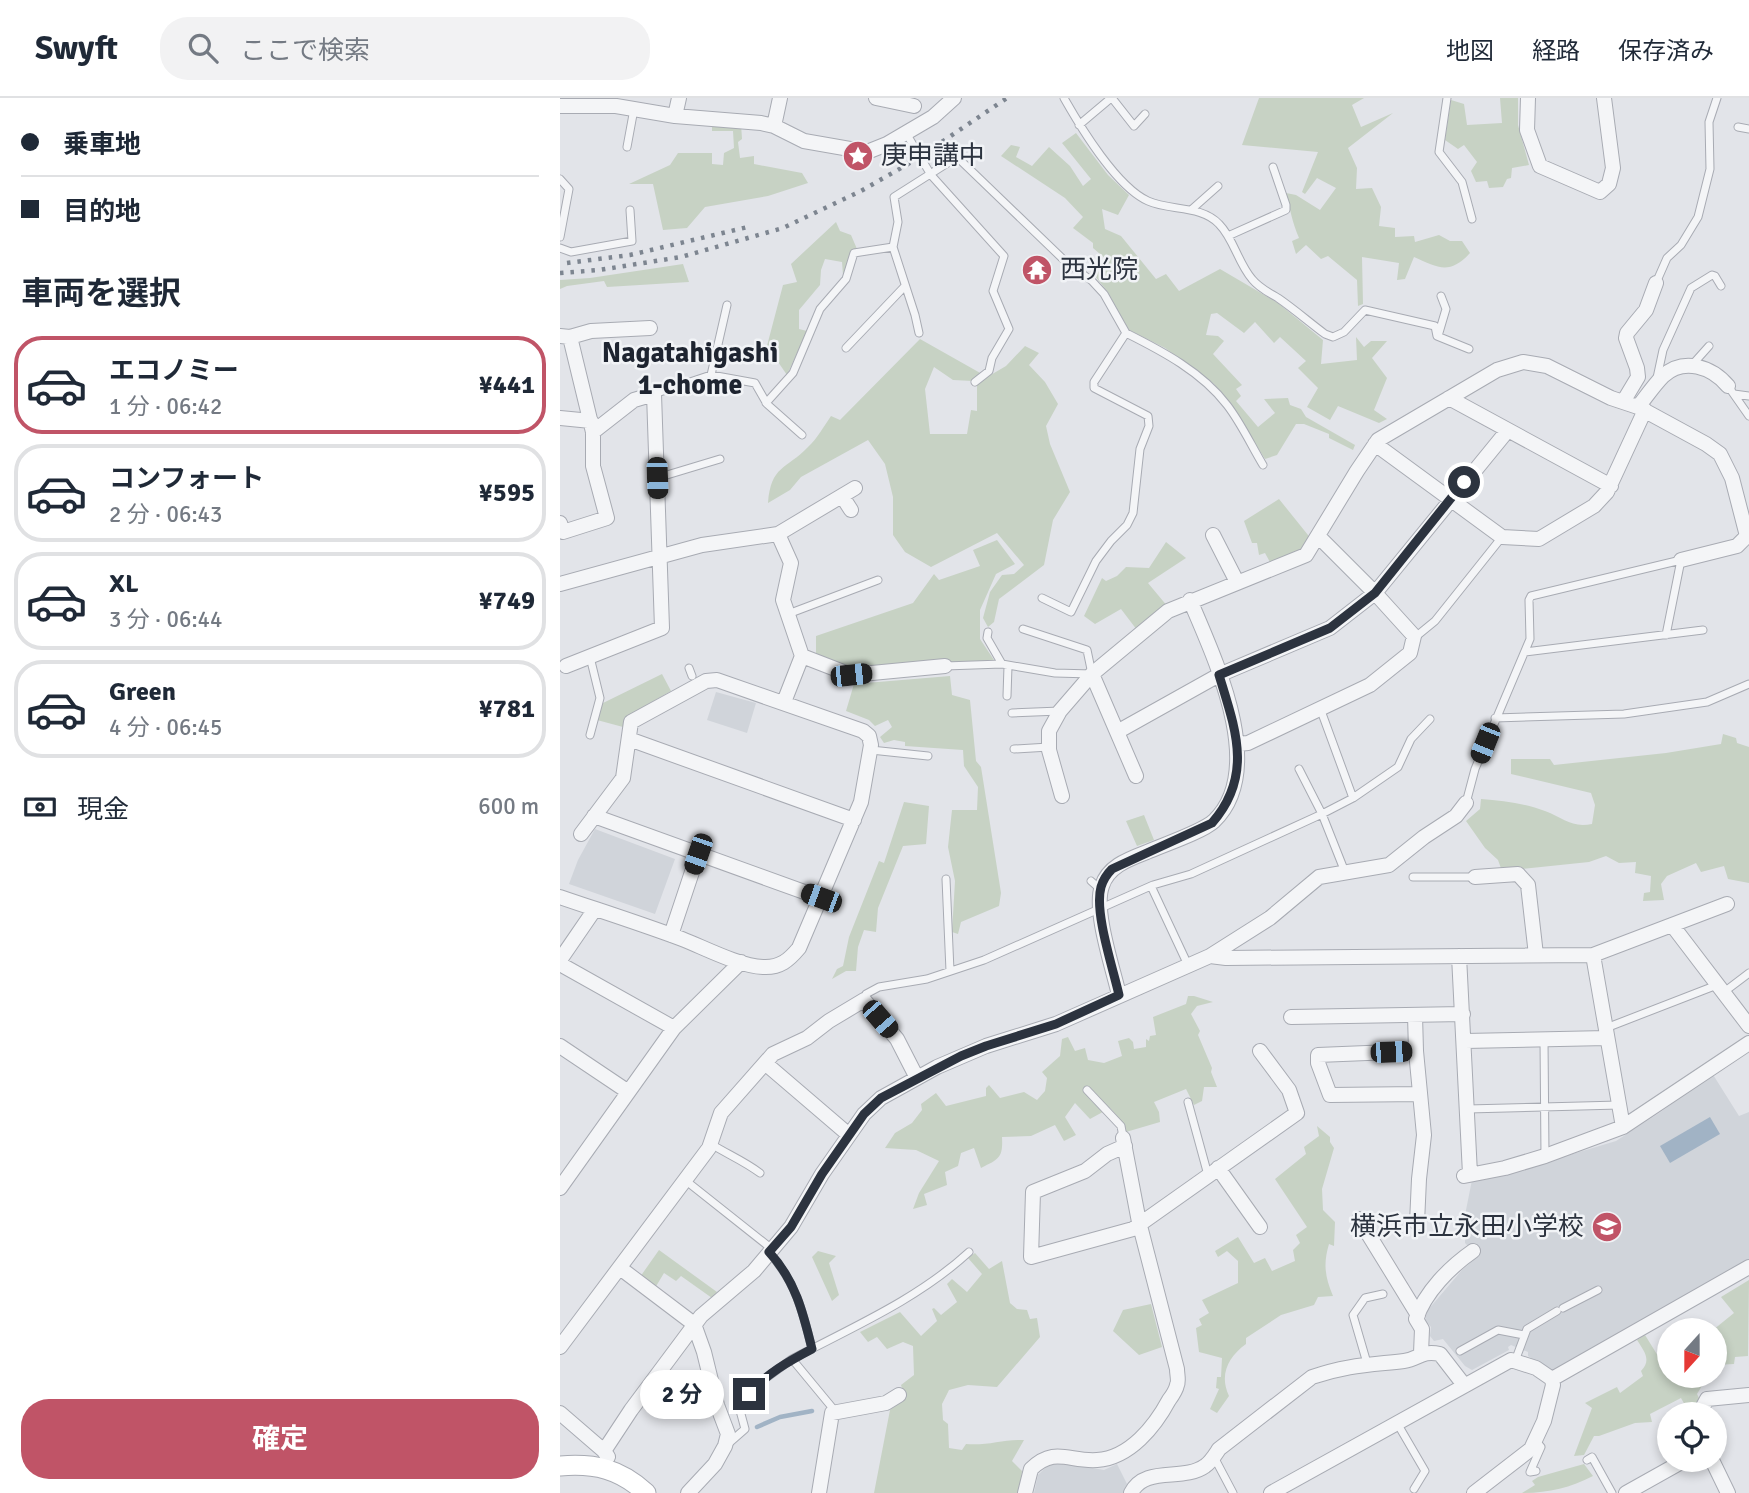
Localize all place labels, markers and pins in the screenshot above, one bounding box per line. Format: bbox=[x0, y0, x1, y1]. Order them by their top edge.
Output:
place icon: 庚申講中 bbox=[841, 139, 875, 173]
place label: 庚申講中 bbox=[881, 140, 985, 172]
temple icon: 西光院 bbox=[1020, 253, 1054, 287]
place label: 西光院 bbox=[1060, 254, 1138, 286]
school or university icon: 横浜市立永田小学校 bbox=[1590, 1210, 1624, 1244]
place label: 横浜市立永田小学校 bbox=[1350, 1211, 1584, 1243]

